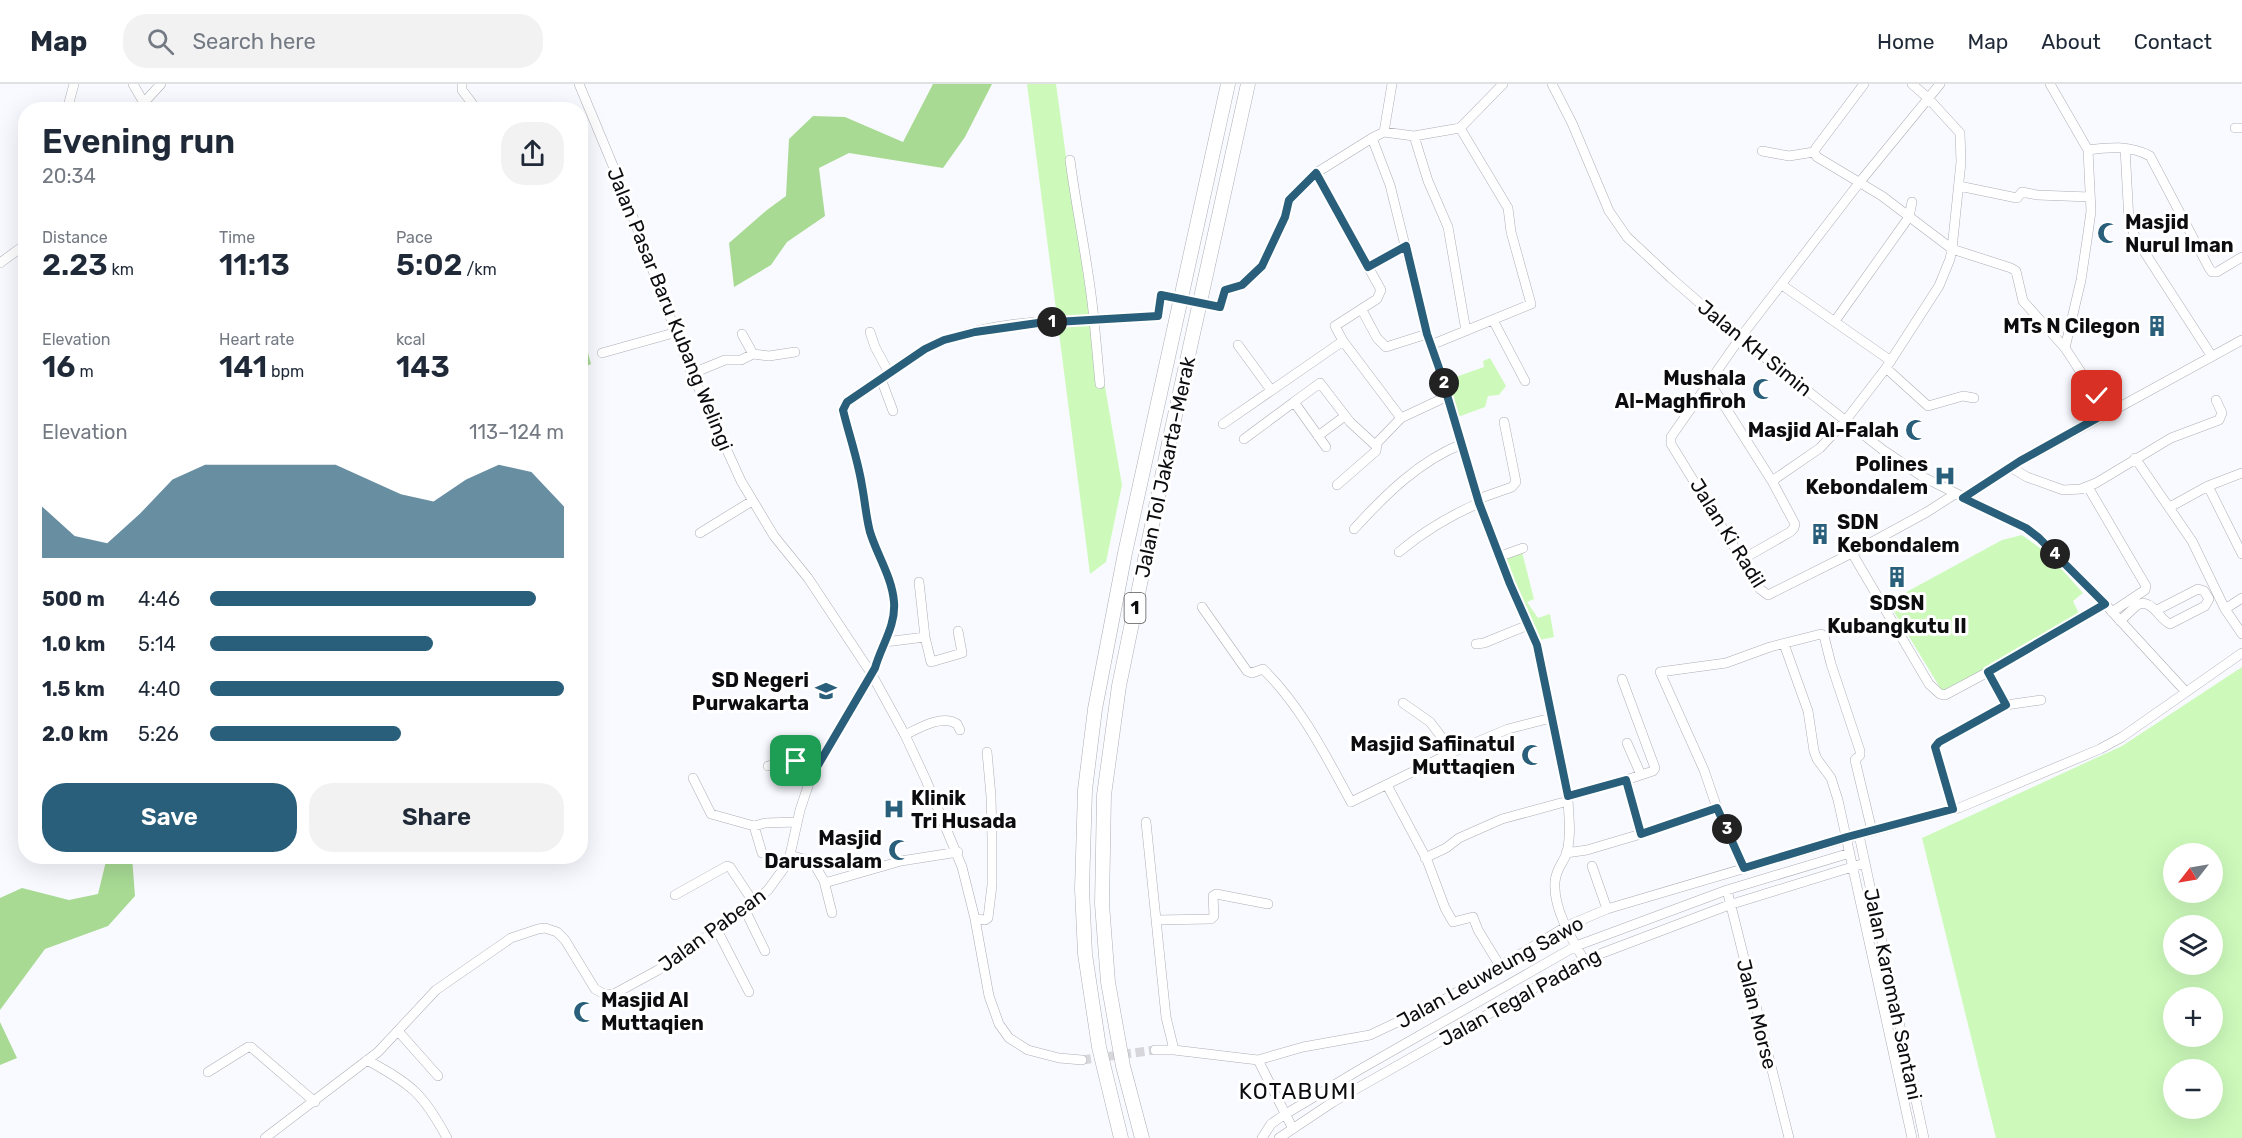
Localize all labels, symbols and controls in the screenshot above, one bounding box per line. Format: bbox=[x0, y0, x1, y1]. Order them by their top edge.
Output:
search box bbox=[123, 14, 543, 68]
text: Map bbox=[30, 25, 87, 58]
icon: search bbox=[144, 25, 177, 58]
text: Search here bbox=[192, 28, 316, 55]
text: Home bbox=[1877, 29, 1934, 54]
text: Map bbox=[1967, 29, 2008, 54]
text: About bbox=[2041, 29, 2101, 54]
text: Contact bbox=[2134, 29, 2212, 54]
text: Evening run bbox=[42, 122, 235, 161]
button: share bbox=[501, 122, 564, 185]
text: 20:34 bbox=[42, 164, 96, 188]
street label: Jalan Pasar Baru Kubang Welingi bbox=[602, 164, 738, 454]
place label: Masjid Nurul Iman bbox=[2125, 210, 2234, 257]
mosque icon: Masjid Nurul Iman bbox=[2096, 221, 2120, 245]
text: Distance bbox=[42, 228, 108, 247]
text: Time bbox=[219, 228, 255, 247]
text: Pace bbox=[396, 228, 433, 247]
text: 2.23 bbox=[42, 247, 108, 283]
text: 11:13 bbox=[219, 247, 290, 283]
text: 5:02 bbox=[396, 247, 463, 283]
text: km bbox=[108, 260, 134, 279]
text: /km bbox=[463, 260, 497, 279]
street label: Jalan KH Simin bbox=[1693, 295, 1817, 401]
pin: 1 bbox=[1037, 307, 1067, 337]
text: 1 bbox=[1048, 312, 1056, 331]
place label: MTs N Cilegon bbox=[2003, 314, 2140, 338]
building icon: MTs N Cilegon bbox=[2145, 314, 2169, 338]
text: Elevation bbox=[42, 330, 111, 349]
text: Heart rate bbox=[219, 330, 294, 349]
text: kcal bbox=[396, 330, 425, 349]
text: 16 bbox=[42, 349, 76, 385]
text: 141 bbox=[219, 349, 267, 385]
text: 143 bbox=[396, 349, 450, 385]
street label: Jalan Tol Jakarta–Merak bbox=[1130, 354, 1200, 580]
text: m bbox=[76, 362, 94, 381]
text: bpm bbox=[267, 362, 304, 381]
place label: Mushala Al-Maghfiroh bbox=[1615, 366, 1746, 413]
pin: 2 bbox=[1429, 368, 1459, 398]
pin bbox=[2071, 370, 2122, 421]
text: 2 bbox=[1439, 373, 1449, 392]
mosque icon: Mushala Al-Maghfiroh bbox=[1751, 377, 1775, 401]
icon: check bbox=[2080, 379, 2113, 412]
place label: Masjid Al-Falah bbox=[1748, 418, 1899, 442]
mosque icon: Masjid Al-Falah bbox=[1904, 418, 1928, 442]
text: Elevation bbox=[42, 420, 128, 444]
text: 113–124 m bbox=[469, 420, 564, 444]
place label: Polines Kebondalem bbox=[1805, 452, 1928, 499]
hospital icon: Polines Kebondalem bbox=[1933, 464, 1957, 488]
street label: Jalan Ki Radil bbox=[1685, 474, 1771, 592]
place label: SDN Kebondalem bbox=[1837, 510, 1960, 557]
building icon: SDN Kebondalem bbox=[1808, 522, 1832, 546]
pin: 4 bbox=[2040, 539, 2070, 569]
text: 4 bbox=[2050, 544, 2060, 563]
building icon: SDSN Kubangkutu II bbox=[1885, 565, 1909, 589]
text: 500 m bbox=[42, 587, 105, 611]
text: 4:46 bbox=[138, 587, 180, 611]
place label: SDSN Kubangkutu II bbox=[1827, 591, 1967, 638]
road number: 1 bbox=[1124, 593, 1146, 623]
text: 1.0 km bbox=[42, 632, 105, 656]
text: 5:14 bbox=[138, 632, 176, 656]
place label: SD Negeri Purwakarta bbox=[692, 668, 809, 715]
text: 1.5 km bbox=[42, 677, 105, 701]
text: 4:40 bbox=[138, 677, 181, 701]
school or university icon: SD Negeri Purwakarta bbox=[814, 679, 838, 703]
text: 2.0 km bbox=[42, 722, 108, 746]
text: 5:26 bbox=[138, 722, 179, 746]
place label: Masjid Safiinatul Muttaqien bbox=[1350, 732, 1515, 779]
pin bbox=[770, 735, 821, 786]
mosque icon: Masjid Safiinatul Muttaqien bbox=[1520, 743, 1544, 767]
icon: arrive bbox=[779, 744, 812, 777]
button: Save bbox=[42, 783, 297, 852]
button: Share bbox=[309, 783, 564, 852]
place label: Klinik Tri Husada bbox=[911, 786, 1017, 833]
hospital icon: Klinik Tri Husada bbox=[882, 797, 906, 821]
pin: 3 bbox=[1712, 814, 1742, 844]
text: 3 bbox=[1722, 819, 1732, 838]
place label: Masjid Darussalam bbox=[764, 826, 882, 873]
mosque icon: Masjid Darussalam bbox=[887, 838, 911, 862]
north arrow bbox=[2163, 843, 2223, 903]
map controls bbox=[2163, 843, 2223, 1119]
street label: Jalan Pabean bbox=[654, 883, 770, 977]
street label: Jalan Karomah Santani bbox=[1859, 886, 1927, 1102]
street label: Jalan Leuweung Sawo bbox=[1393, 911, 1587, 1033]
button: layers bbox=[2163, 915, 2223, 975]
street label: Jalan Tegal Padang bbox=[1435, 943, 1605, 1051]
street label: Jalan Morse bbox=[1732, 956, 1782, 1072]
button: + bbox=[2163, 987, 2223, 1047]
place label: Masjid Al Muttaqien bbox=[601, 988, 704, 1035]
mosque icon: Masjid Al Muttaqien bbox=[572, 1000, 596, 1024]
button: − bbox=[2163, 1059, 2223, 1119]
district label: KOTABUMI bbox=[1239, 1078, 1357, 1105]

